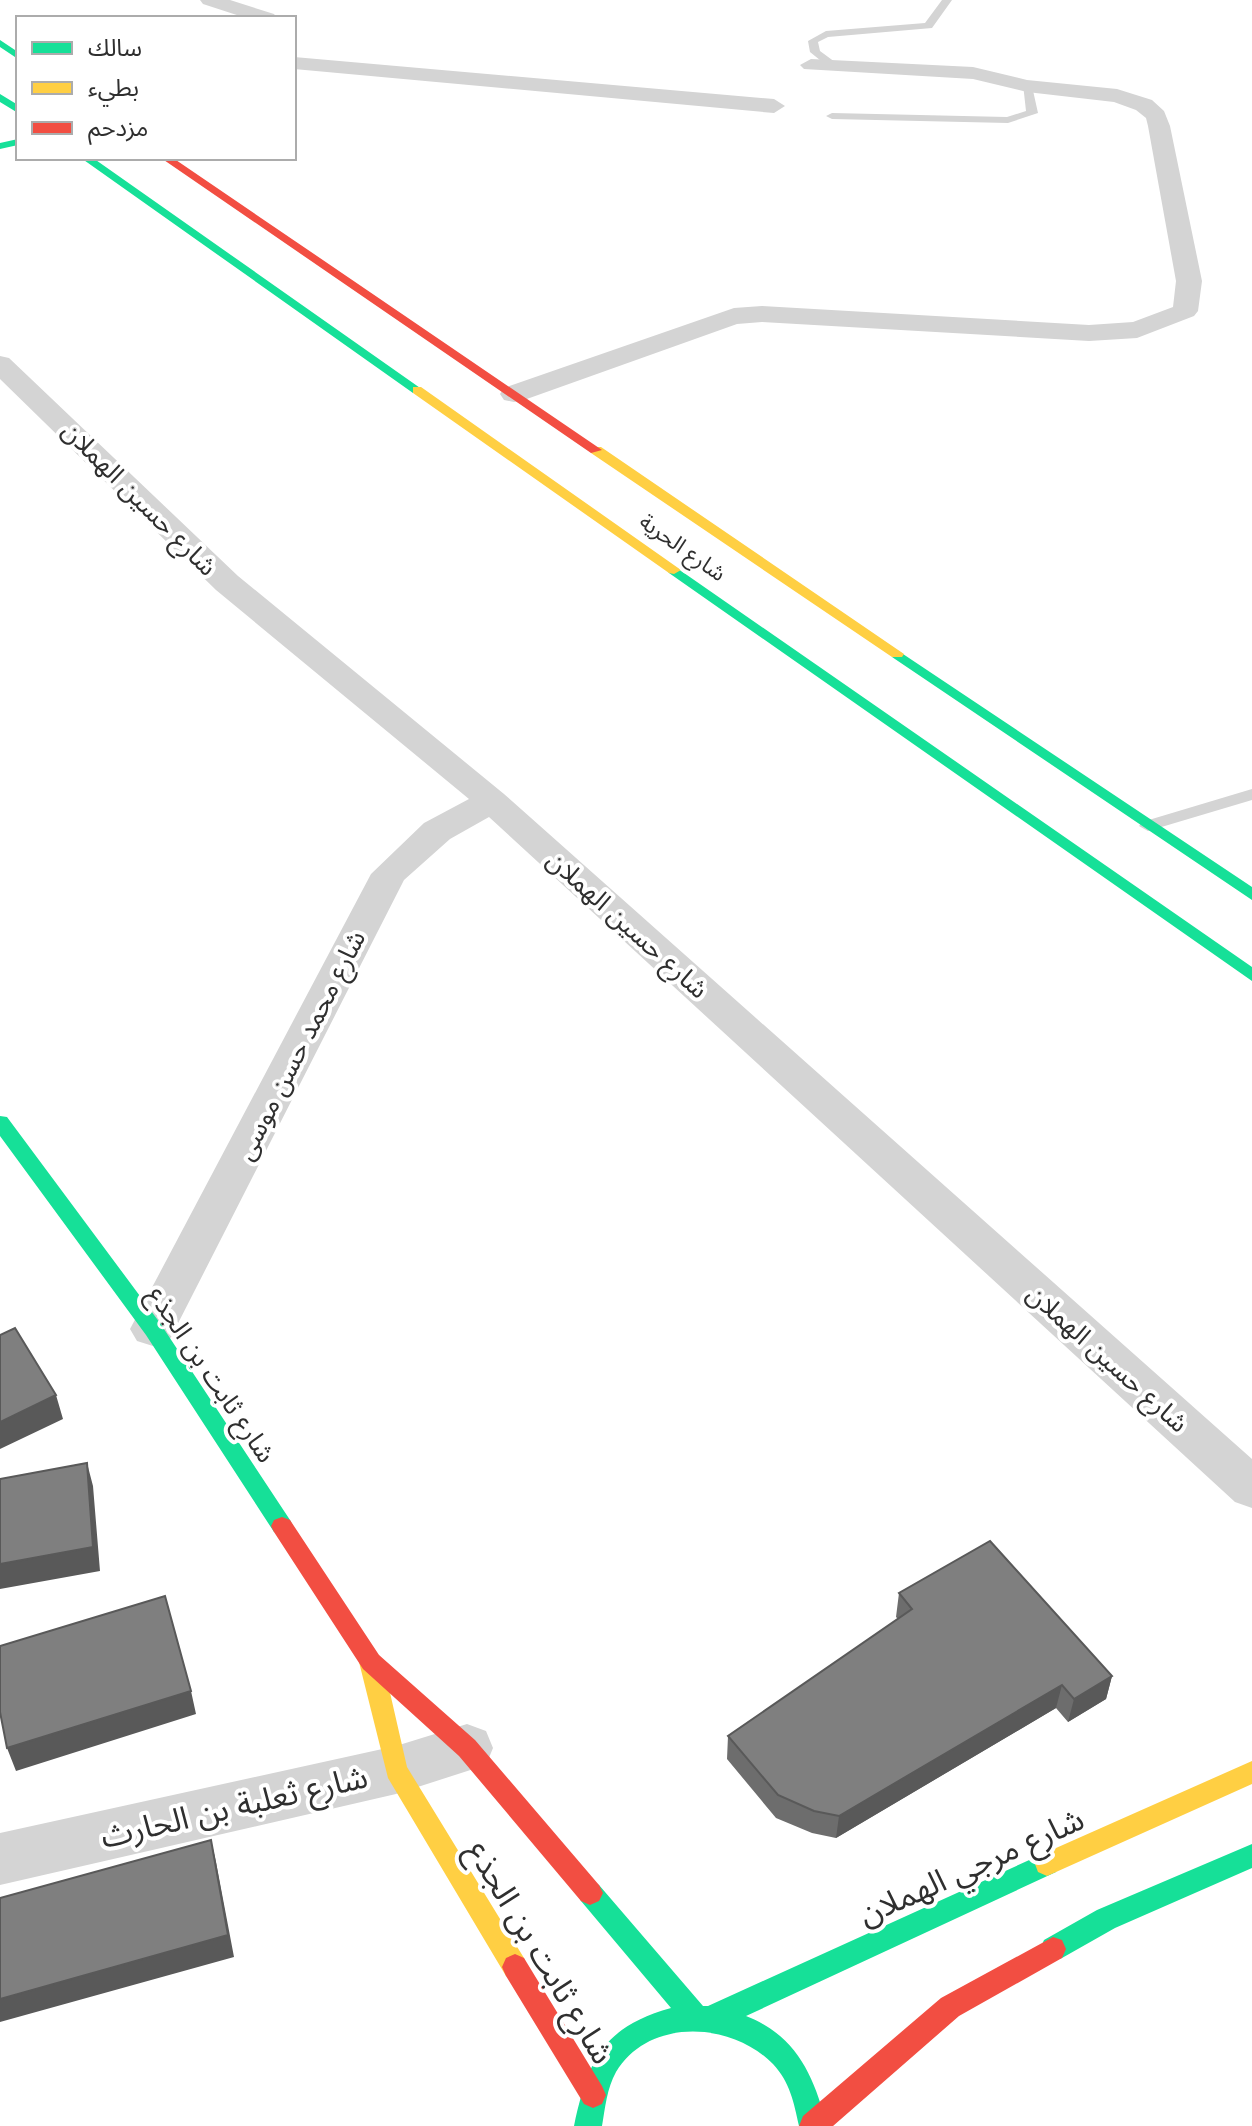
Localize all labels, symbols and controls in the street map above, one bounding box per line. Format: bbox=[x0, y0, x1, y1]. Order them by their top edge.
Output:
legend bbox=[16, 16, 296, 160]
text: سالك bbox=[88, 33, 142, 62]
text: بطيء bbox=[88, 73, 139, 107]
text: مزدحم bbox=[88, 113, 148, 145]
street label: شارع حسين الهملان bbox=[53, 414, 224, 585]
street label: شارع الحرية bbox=[633, 508, 731, 589]
street label: شارع حسين الهملان bbox=[538, 844, 715, 1007]
street label: شارع محمد حسن موسى bbox=[229, 925, 375, 1167]
street label: شارع حسين الهملان bbox=[1018, 1278, 1195, 1441]
street label: شارع ثابت بن الجذع bbox=[138, 1280, 282, 1470]
street label: شارع ثعلبة بن الحارث bbox=[97, 1756, 372, 1861]
street label: شارع مرجي الهملان bbox=[852, 1799, 1092, 1938]
street label: شارع ثابت بن الجذع bbox=[455, 1833, 623, 2073]

